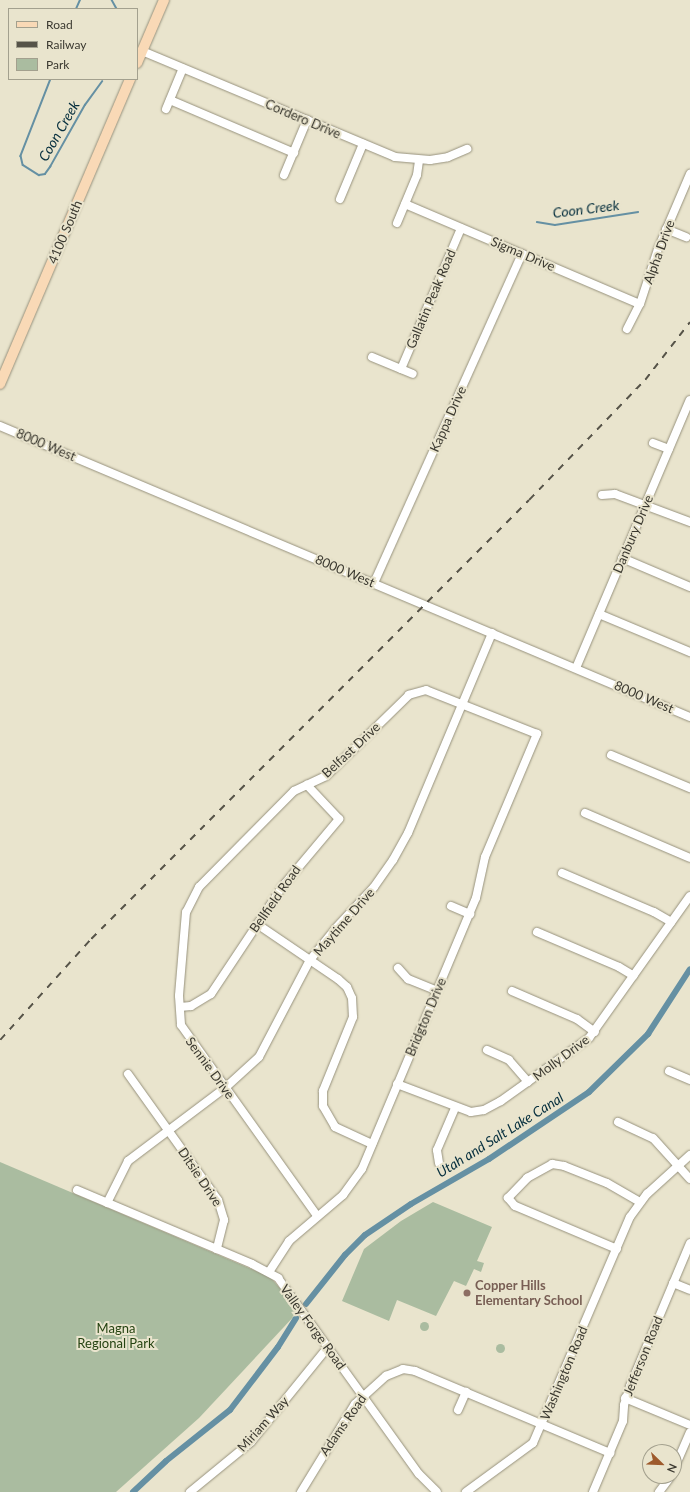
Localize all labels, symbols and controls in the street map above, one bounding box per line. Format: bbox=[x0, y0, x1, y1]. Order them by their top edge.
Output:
legend bbox=[8, 8, 138, 80]
text: Road bbox=[46, 17, 73, 32]
text: Railway bbox=[46, 37, 86, 52]
text: Park bbox=[46, 57, 69, 72]
street label: Cordero Drive bbox=[263, 96, 343, 142]
water label: Coon Creek bbox=[35, 98, 83, 164]
water label: Coon Creek bbox=[552, 197, 620, 221]
street label: 4100 South bbox=[45, 198, 85, 266]
street label: Alpha Drive bbox=[640, 218, 678, 286]
street label: Sigma Drive bbox=[488, 233, 558, 275]
street label: Gallatin Peak Road bbox=[403, 247, 459, 351]
street label: Kappa Drive bbox=[427, 384, 469, 454]
street label: 8000 West bbox=[14, 425, 78, 465]
street label: Danbury Drive bbox=[609, 492, 657, 576]
street label: 8000 West bbox=[313, 551, 377, 591]
street label: 8000 West bbox=[612, 677, 676, 717]
street label: Belfast Drive bbox=[319, 719, 383, 781]
street label: Bellfield Road bbox=[246, 863, 304, 935]
street label: Maytime Drive bbox=[310, 885, 378, 959]
street label: Bridgton Drive bbox=[402, 975, 450, 1059]
street label: Molly Drive bbox=[530, 1032, 592, 1084]
street label: Sennie Drive bbox=[182, 1034, 238, 1102]
water label: Utah and Salt Lake Canal bbox=[434, 1089, 566, 1181]
street label: Ditsie Drive bbox=[175, 1145, 225, 1209]
place label: Copper Hills Elementary School bbox=[475, 1278, 583, 1309]
street label: Valley Forge Road bbox=[277, 1281, 349, 1373]
marker: Copper Hills Elementary School bbox=[462, 1288, 472, 1298]
street label: Jefferson Road bbox=[620, 1314, 666, 1398]
park label: Magna Regional Park bbox=[77, 1321, 155, 1352]
street label: Washington Road bbox=[537, 1324, 591, 1422]
street label: Adams Road bbox=[316, 1391, 370, 1459]
street label: Miriam Way bbox=[234, 1393, 292, 1455]
north arrow bbox=[642, 1444, 682, 1484]
text: N bbox=[665, 1462, 680, 1475]

